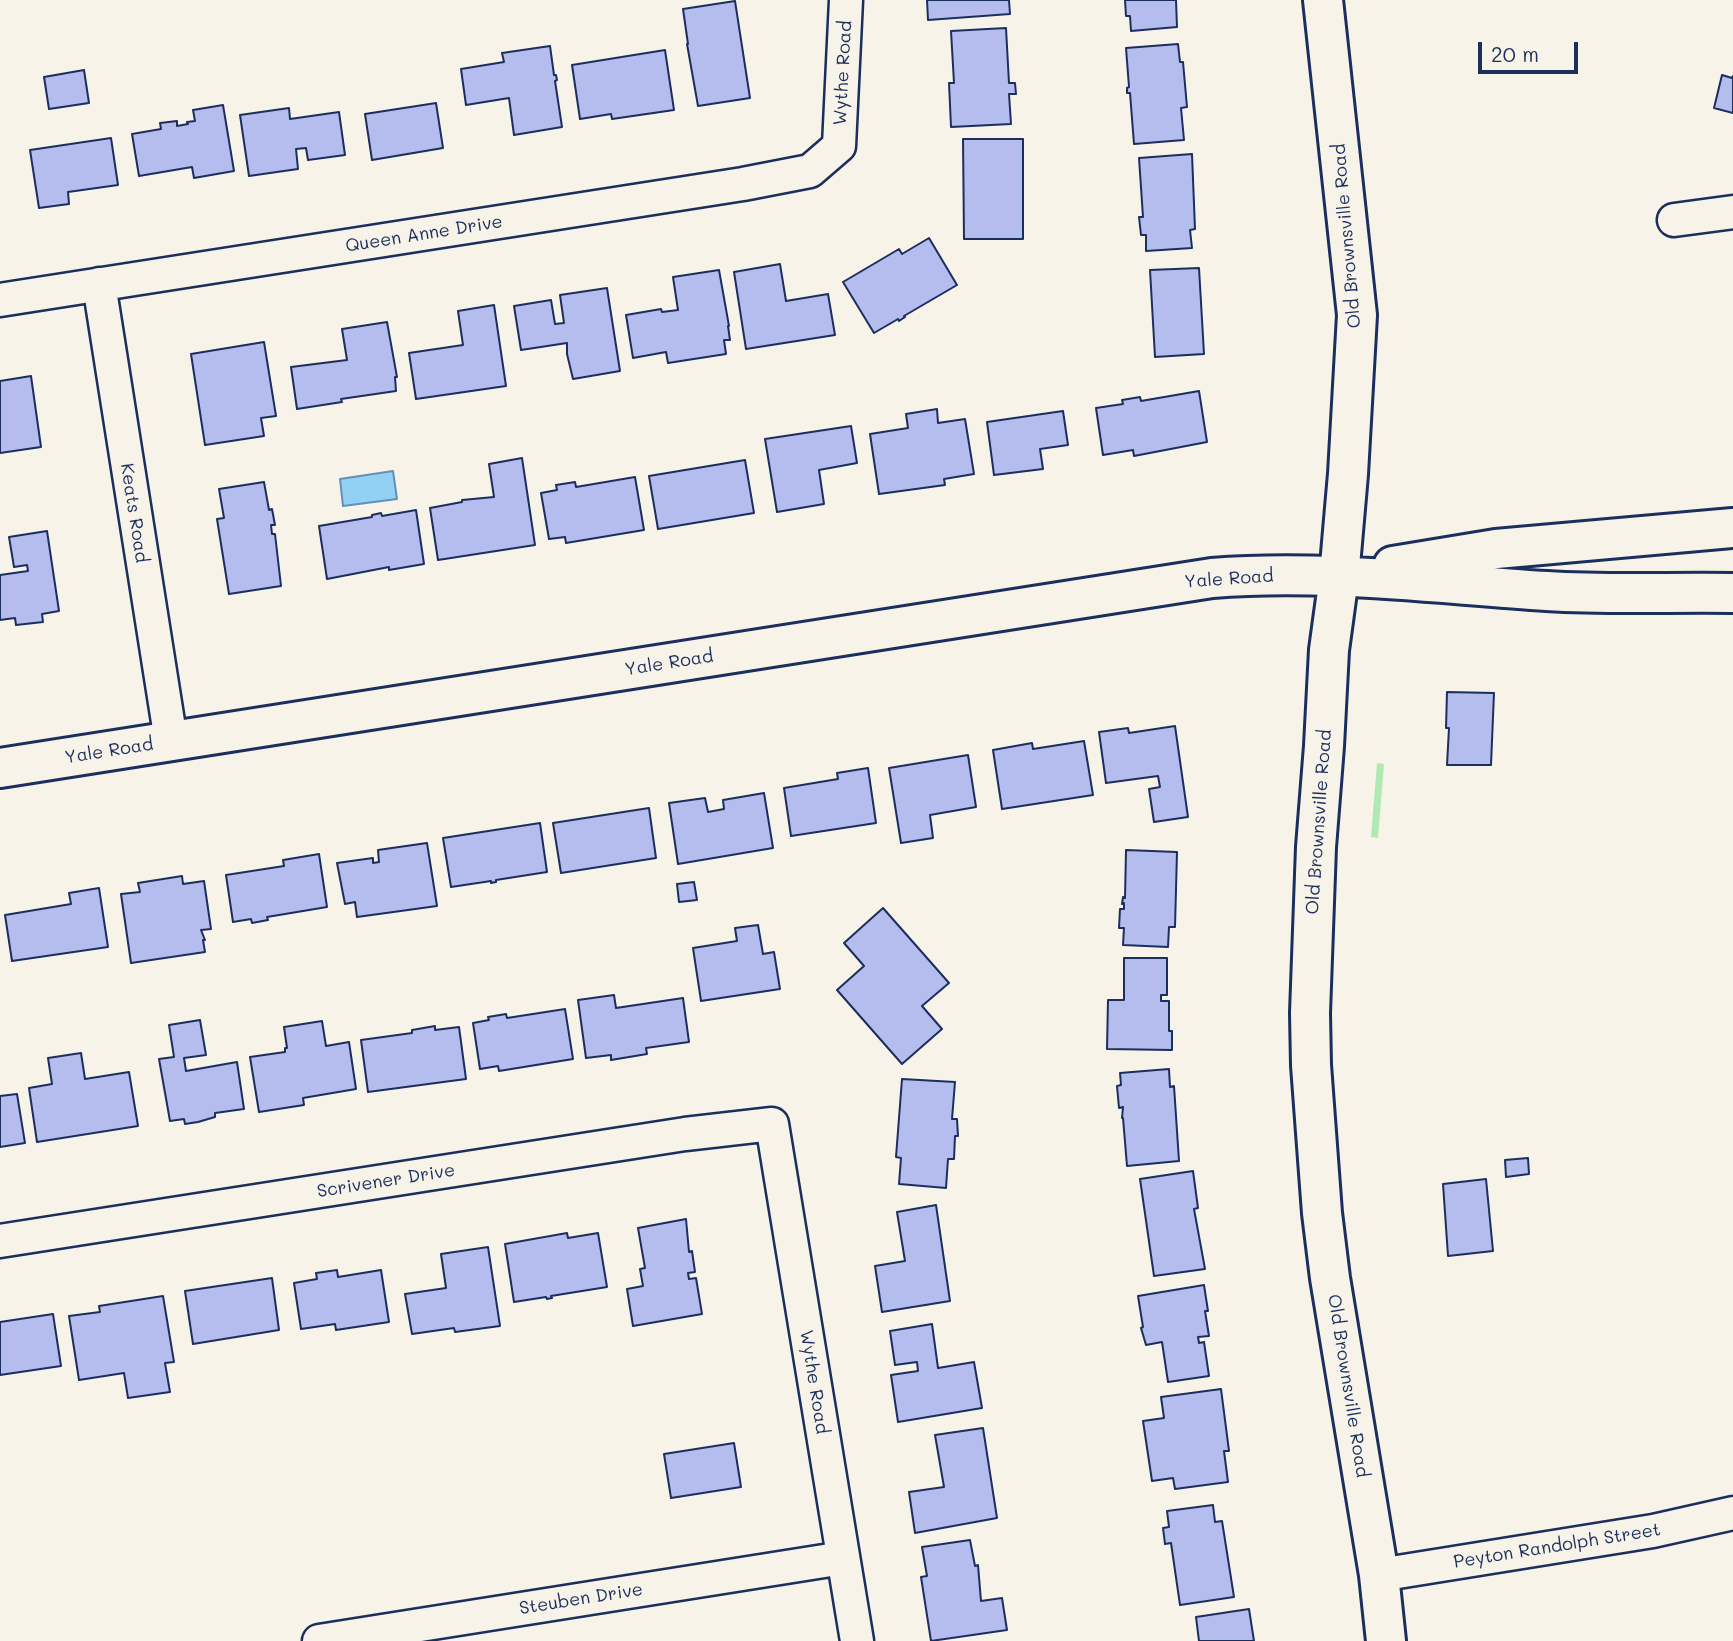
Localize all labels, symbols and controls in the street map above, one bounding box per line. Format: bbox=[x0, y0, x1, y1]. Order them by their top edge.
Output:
street label: Wythe Road bbox=[829, 20, 857, 126]
scale bar bbox=[1481, 28, 1581, 72]
text: 20 m bbox=[1491, 40, 1539, 67]
street label: Old Brownsville Road bbox=[1328, 143, 1366, 329]
street label: Queen Anne Drive bbox=[344, 211, 504, 257]
street label: Keats Road bbox=[115, 462, 153, 564]
street label: Yale Road bbox=[1184, 565, 1274, 593]
street label: Yale Road bbox=[623, 645, 715, 681]
street label: Old Brownsville Road bbox=[1302, 729, 1336, 915]
street label: Yale Road bbox=[63, 733, 155, 769]
street label: Scrivener Drive bbox=[315, 1159, 457, 1203]
street label: Old Brownsville Road bbox=[1323, 1293, 1373, 1479]
street label: Wythe Road bbox=[795, 1328, 833, 1436]
street label: Peyton Randolph Street bbox=[1452, 1519, 1662, 1573]
street label: Steuben Drive bbox=[518, 1579, 644, 1619]

